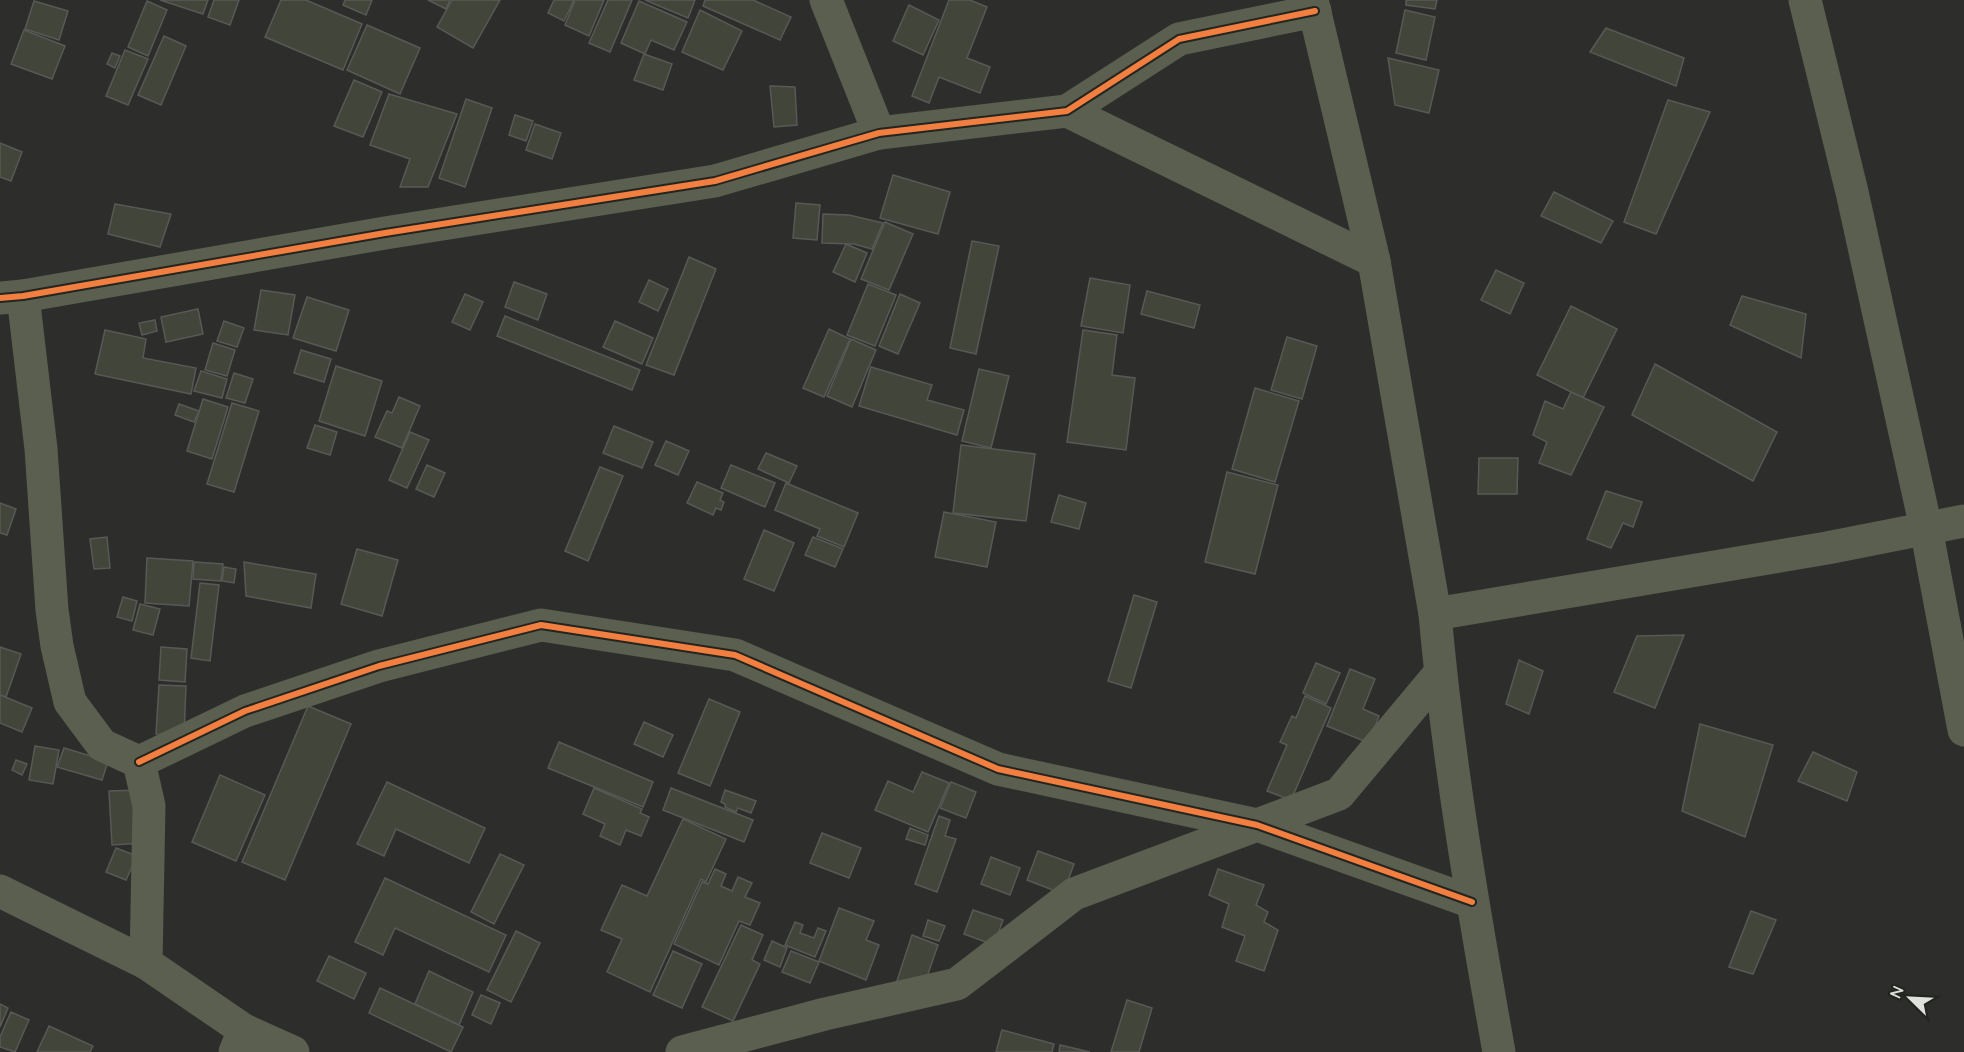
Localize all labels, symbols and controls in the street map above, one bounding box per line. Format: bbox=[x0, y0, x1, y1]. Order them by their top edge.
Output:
north arrow bbox=[1880, 968, 1940, 1028]
text: N bbox=[1885, 982, 1908, 1001]

